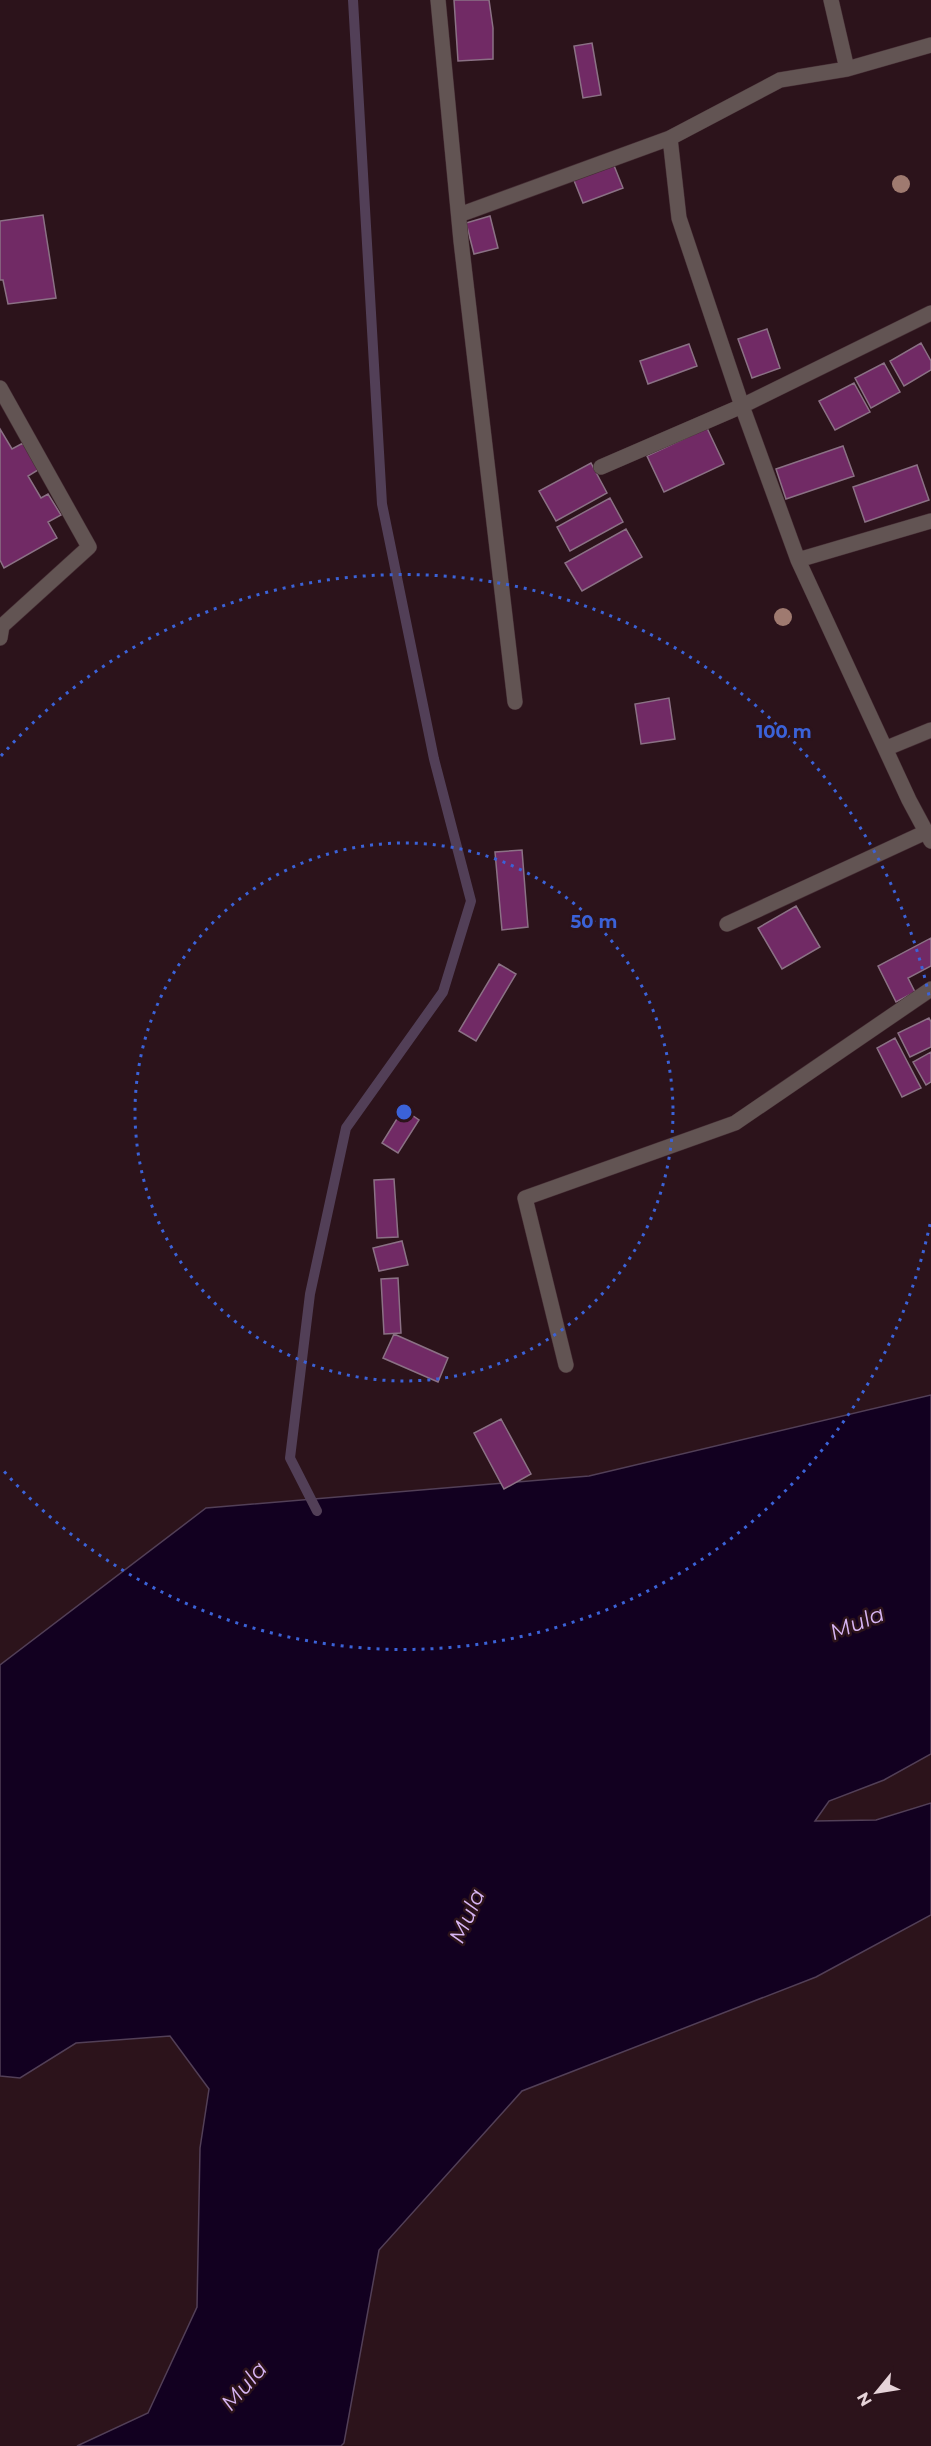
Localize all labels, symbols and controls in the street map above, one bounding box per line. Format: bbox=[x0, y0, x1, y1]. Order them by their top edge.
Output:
text: 100 m bbox=[756, 721, 812, 743]
text: 50 m bbox=[571, 911, 617, 933]
centre of rings bbox=[394, 1102, 414, 1122]
water label: Mula bbox=[826, 1600, 888, 1646]
water label: Mula bbox=[443, 1885, 491, 1947]
water label: Mula bbox=[215, 2356, 273, 2416]
north arrow bbox=[847, 2362, 907, 2422]
text: N bbox=[853, 2389, 876, 2410]

